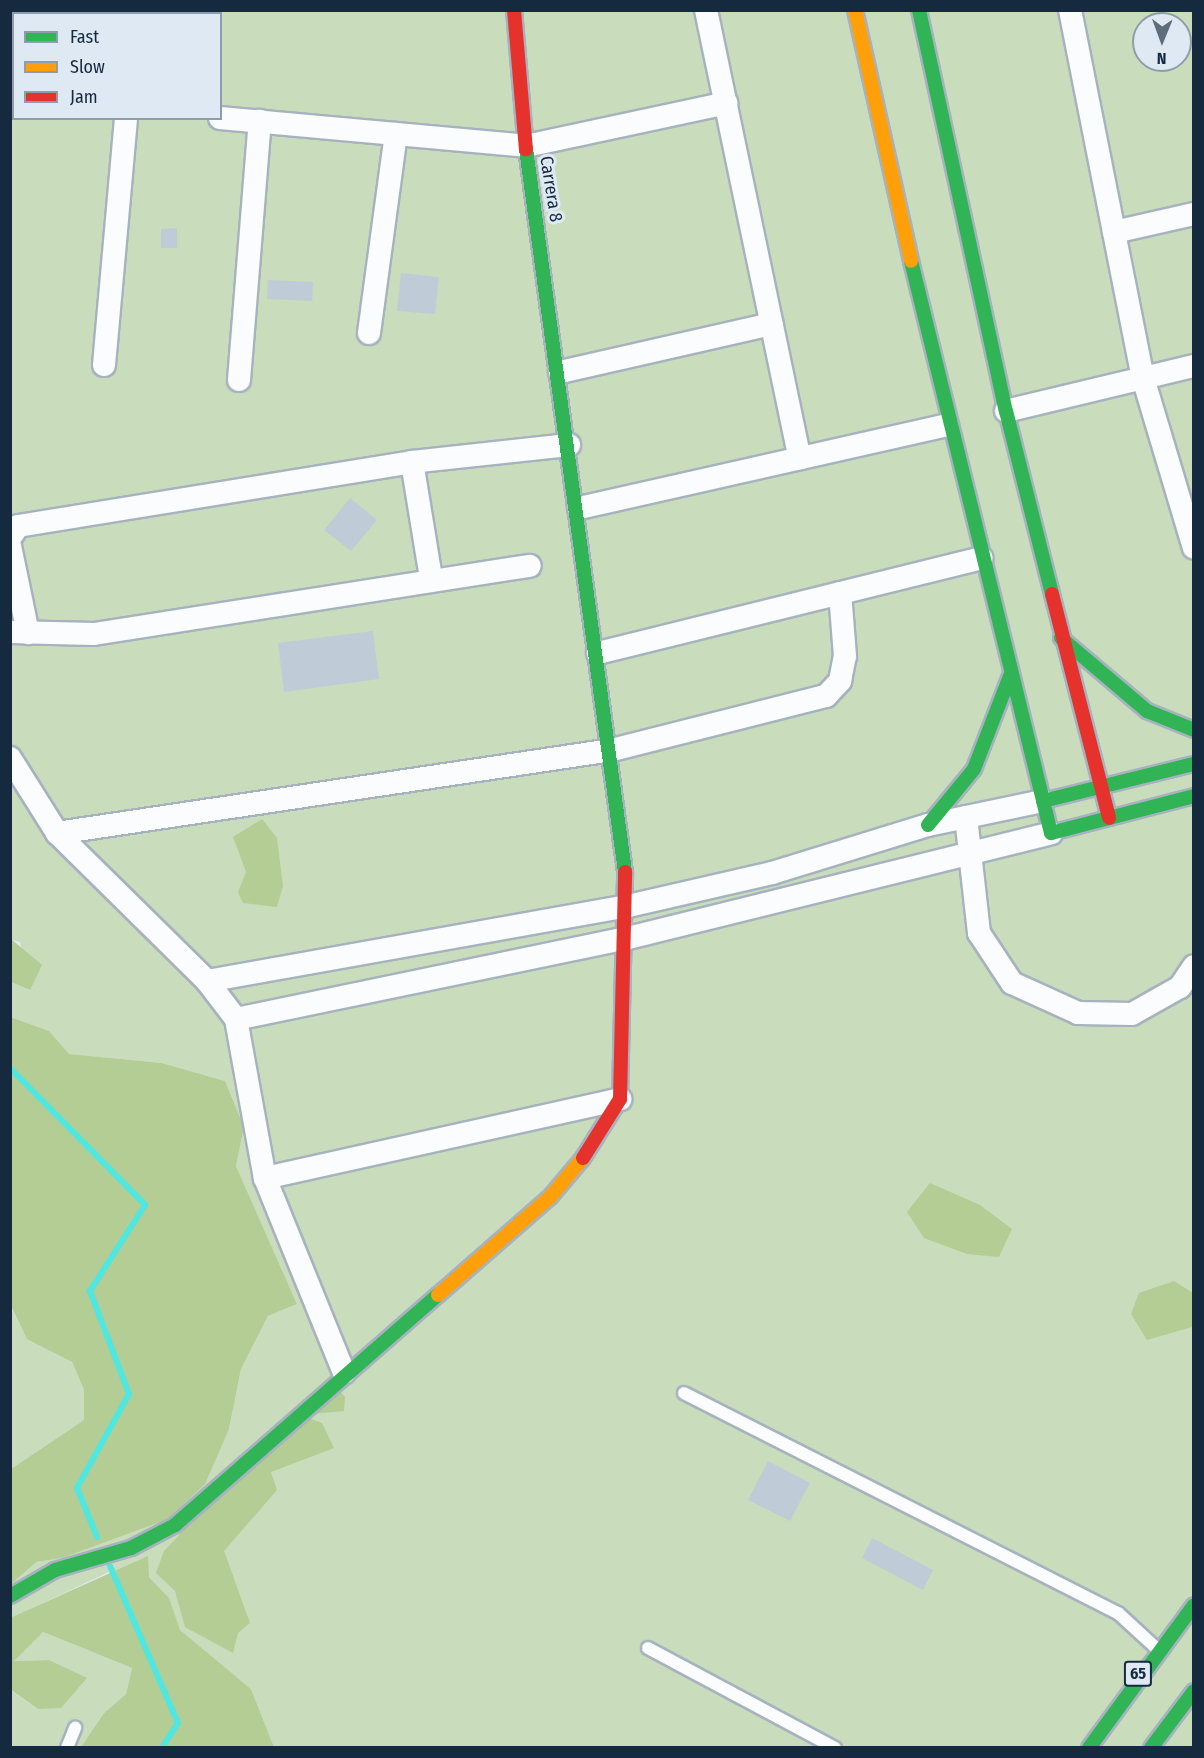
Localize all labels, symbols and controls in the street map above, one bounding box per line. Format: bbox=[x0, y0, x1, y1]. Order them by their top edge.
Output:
legend bbox=[12, 12, 222, 120]
north arrow bbox=[1132, 12, 1192, 72]
text: Fast bbox=[70, 26, 99, 48]
text: N bbox=[1157, 49, 1167, 68]
text: Slow bbox=[70, 56, 105, 78]
text: Jam bbox=[70, 86, 98, 108]
street label: Carrera 8 bbox=[535, 154, 567, 224]
road number: 65 bbox=[1123, 1661, 1153, 1687]

